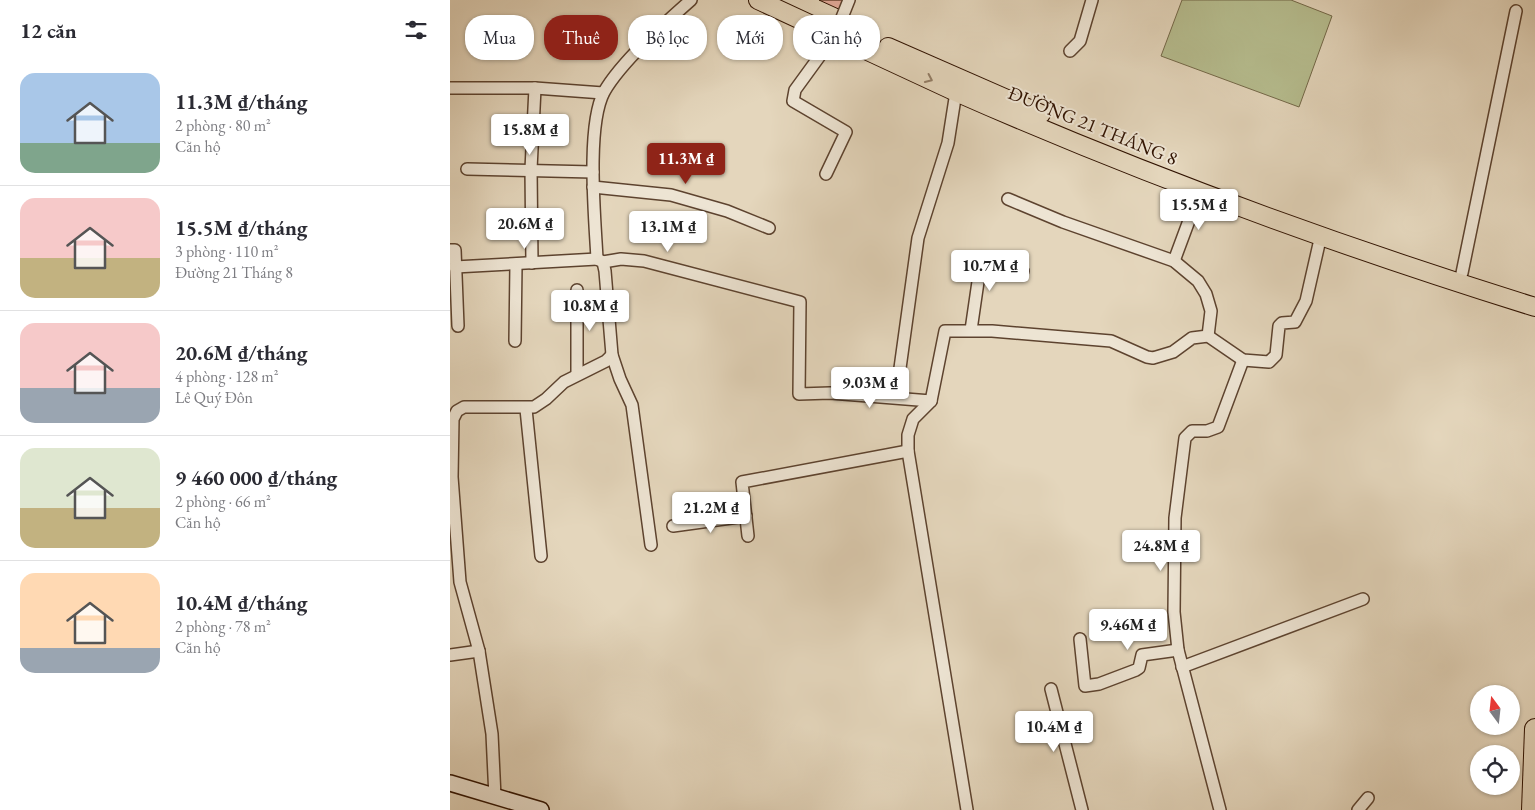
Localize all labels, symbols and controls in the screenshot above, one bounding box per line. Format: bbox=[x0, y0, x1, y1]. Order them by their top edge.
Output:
chip: Mua bbox=[465, 15, 534, 60]
chip: Thuê bbox=[544, 15, 618, 60]
chip: Bộ lọc bbox=[628, 15, 707, 60]
chip: Mới bbox=[717, 15, 783, 60]
chip: Căn hộ bbox=[793, 15, 880, 60]
icon: filters bbox=[402, 16, 430, 44]
text: 12 căn bbox=[20, 17, 77, 44]
one-way arrow bbox=[924, 73, 933, 83]
street label: ĐƯỜNG 21 THÁNG 8 bbox=[1004, 80, 1181, 171]
text: 11.3M ₫/tháng bbox=[175, 88, 307, 115]
icon: home bbox=[60, 93, 120, 153]
pin: 15.8M ₫ bbox=[484, 114, 576, 156]
text: 2 phòng · 80 m² bbox=[175, 115, 271, 136]
text: 15.8M ₫ bbox=[502, 119, 558, 140]
text: Căn hộ bbox=[175, 136, 221, 157]
pin: 11.3M ₫ bbox=[640, 142, 732, 185]
text: 11.3M ₫ bbox=[658, 148, 714, 169]
pin: 15.5M ₫ bbox=[1153, 188, 1245, 231]
text: 15.5M ₫ bbox=[1171, 194, 1227, 215]
pin: 20.6M ₫ bbox=[479, 208, 571, 250]
pin: 13.1M ₫ bbox=[622, 210, 714, 253]
text: 20.6M ₫ bbox=[497, 213, 553, 234]
text: 15.5M ₫/tháng bbox=[175, 214, 307, 241]
text: 13.1M ₫ bbox=[640, 216, 696, 237]
icon: home bbox=[60, 218, 120, 278]
text: 3 phòng · 110 m² bbox=[175, 241, 279, 262]
pin: 10.7M ₫ bbox=[944, 250, 1036, 292]
text: 10.7M ₫ bbox=[962, 255, 1018, 276]
text: Đường 21 Tháng 8 bbox=[175, 262, 293, 283]
pin: 10.8M ₫ bbox=[544, 290, 636, 332]
text: 10.8M ₫ bbox=[562, 295, 618, 316]
text: 20.6M ₫/tháng bbox=[175, 339, 307, 366]
icon: home bbox=[60, 343, 120, 403]
text: 4 phòng · 128 m² bbox=[175, 366, 279, 387]
pin: 9.03M ₫ bbox=[824, 366, 916, 409]
text: 9.03M ₫ bbox=[842, 372, 898, 393]
text: Lê Quý Đôn bbox=[175, 387, 253, 408]
text: 9 460 000 ₫/tháng bbox=[175, 464, 337, 491]
icon: home bbox=[60, 468, 120, 528]
text: 2 phòng · 66 m² bbox=[175, 491, 271, 512]
pin: 21.2M ₫ bbox=[665, 492, 757, 534]
text: 21.2M ₫ bbox=[683, 497, 739, 518]
text: Căn hộ bbox=[175, 512, 221, 533]
pin: 24.8M ₫ bbox=[1115, 530, 1207, 572]
text: 24.8M ₫ bbox=[1133, 535, 1189, 556]
text: 10.4M ₫/tháng bbox=[175, 589, 307, 616]
icon: home bbox=[60, 593, 120, 653]
pin: 9.46M ₫ bbox=[1082, 608, 1174, 651]
text: 9.46M ₫ bbox=[1100, 614, 1156, 635]
text: 2 phòng · 78 m² bbox=[175, 616, 271, 637]
text: Căn hộ bbox=[175, 637, 221, 658]
north arrow bbox=[1470, 685, 1520, 735]
map controls bbox=[1470, 685, 1520, 795]
pin: 10.4M ₫ bbox=[1008, 710, 1100, 753]
text: 10.4M ₫ bbox=[1026, 716, 1082, 737]
button: locate bbox=[1470, 745, 1520, 795]

